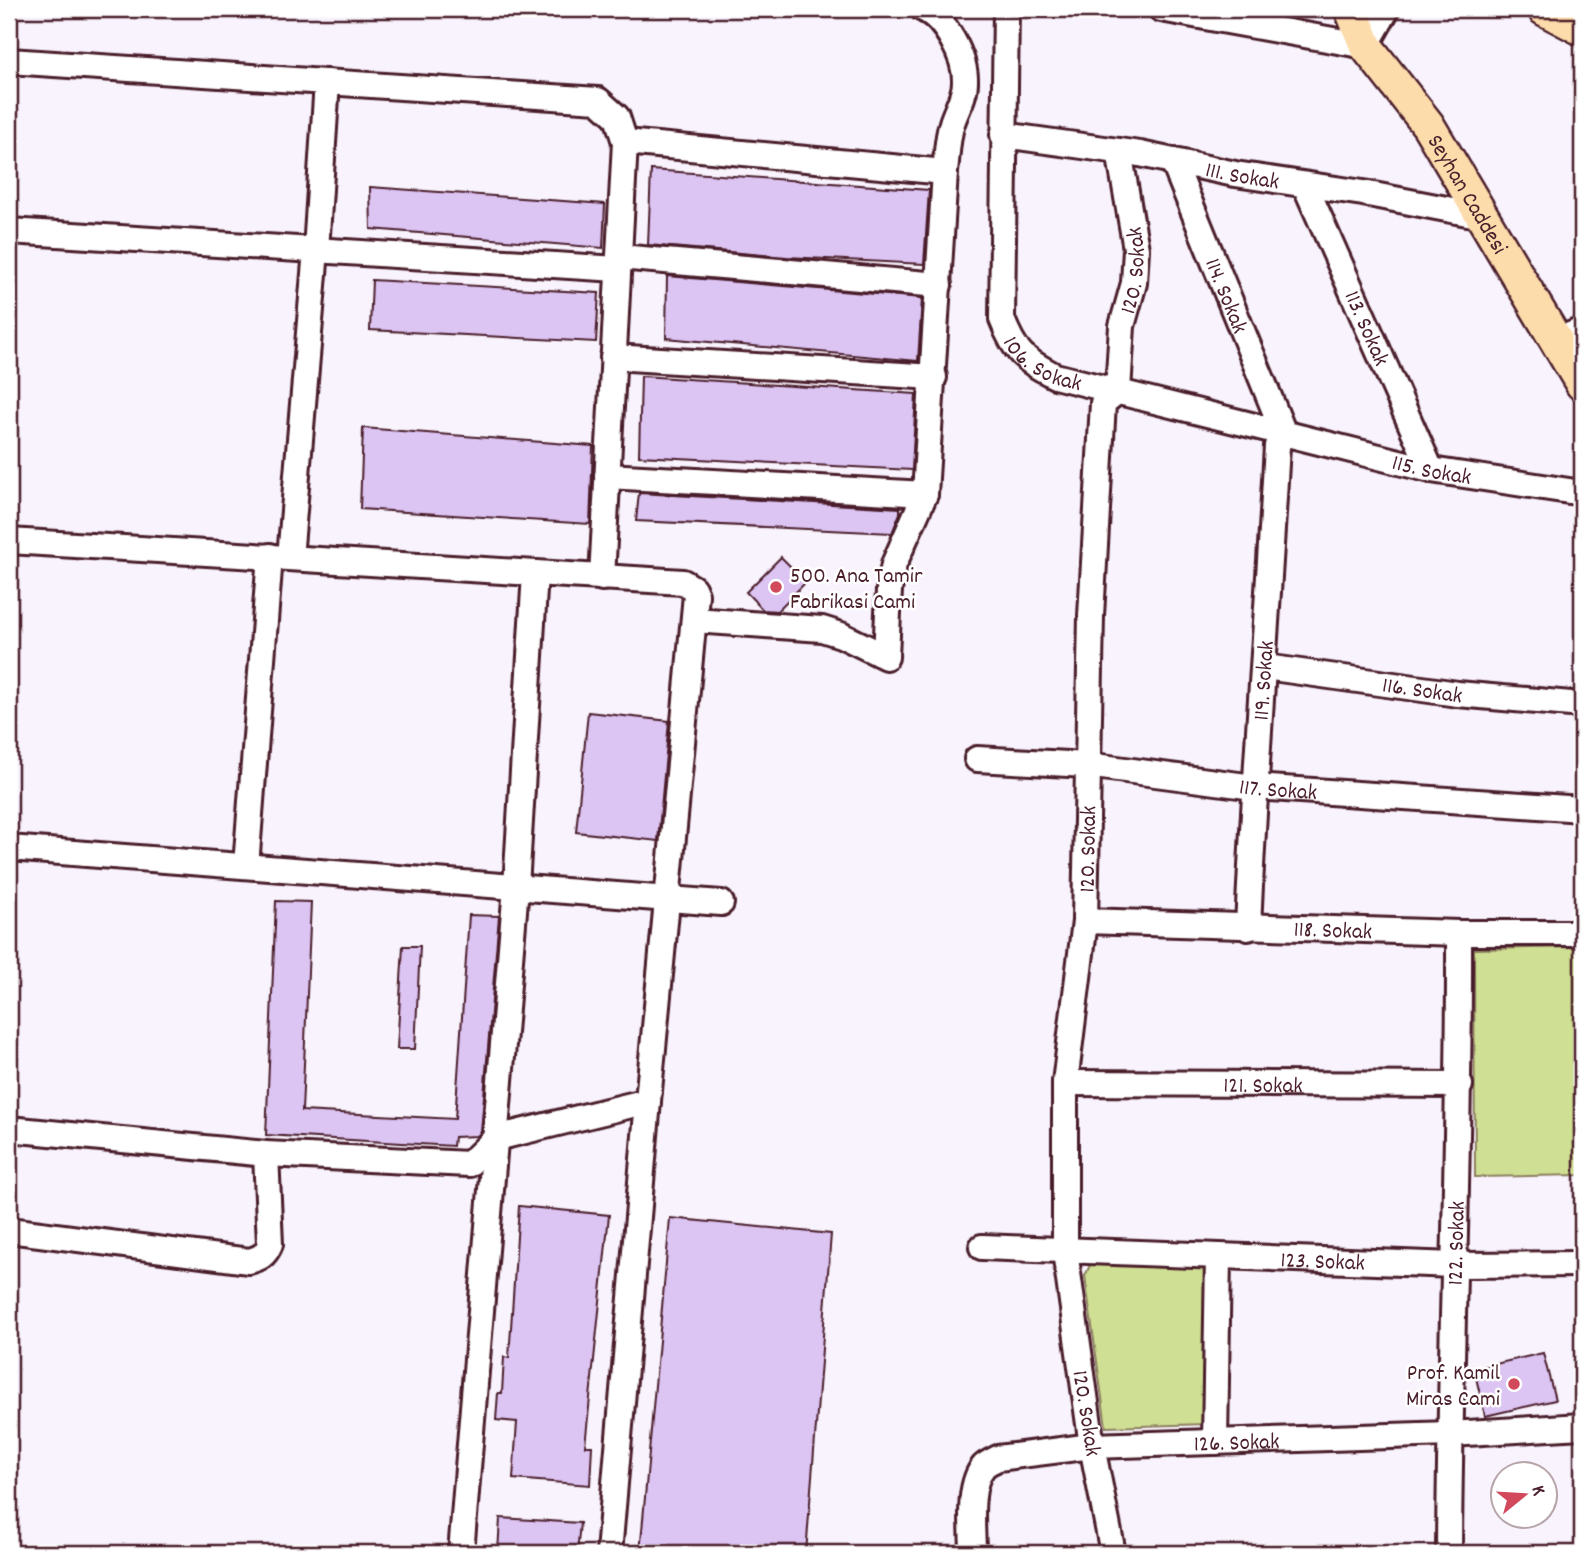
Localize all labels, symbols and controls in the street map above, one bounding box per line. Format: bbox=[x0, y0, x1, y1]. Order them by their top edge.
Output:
street label: Seyhan Caddesi bbox=[1417, 129, 1514, 262]
street label: 111. Sokak bbox=[1202, 155, 1281, 200]
street label: 120. Sokak bbox=[1113, 224, 1156, 318]
street label: 114. Sokak bbox=[1194, 254, 1255, 339]
street label: 113. Sokak bbox=[1334, 286, 1396, 372]
street label: 106. Sokak bbox=[992, 331, 1085, 402]
street label: 115. Sokak bbox=[1388, 448, 1473, 496]
place label: 500. Ana Tamir Fabrikasi Cami bbox=[790, 561, 923, 620]
marker: 500. Ana Tamir Fabrikasi Cami bbox=[768, 579, 784, 595]
street label: 119. Sokak bbox=[1247, 640, 1285, 722]
street label: 116. Sokak bbox=[1380, 671, 1464, 714]
street label: 117. Sokak bbox=[1237, 772, 1318, 811]
street label: 120. Sokak bbox=[1073, 805, 1107, 893]
street label: 118. Sokak bbox=[1293, 915, 1373, 950]
street label: 121. Sokak bbox=[1223, 1071, 1303, 1104]
street label: 122. Sokak bbox=[1441, 1201, 1476, 1286]
street label: 123. Sokak bbox=[1280, 1245, 1365, 1282]
place label: Prof. Kamil Miras Cami bbox=[1406, 1358, 1501, 1417]
street label: 120. Sokak bbox=[1061, 1368, 1108, 1459]
marker: Prof. Kamil Miras Cami bbox=[1506, 1376, 1522, 1392]
street label: 126. Sokak bbox=[1193, 1427, 1280, 1463]
north arrow bbox=[1490, 1460, 1560, 1530]
text: K bbox=[1523, 1482, 1551, 1499]

